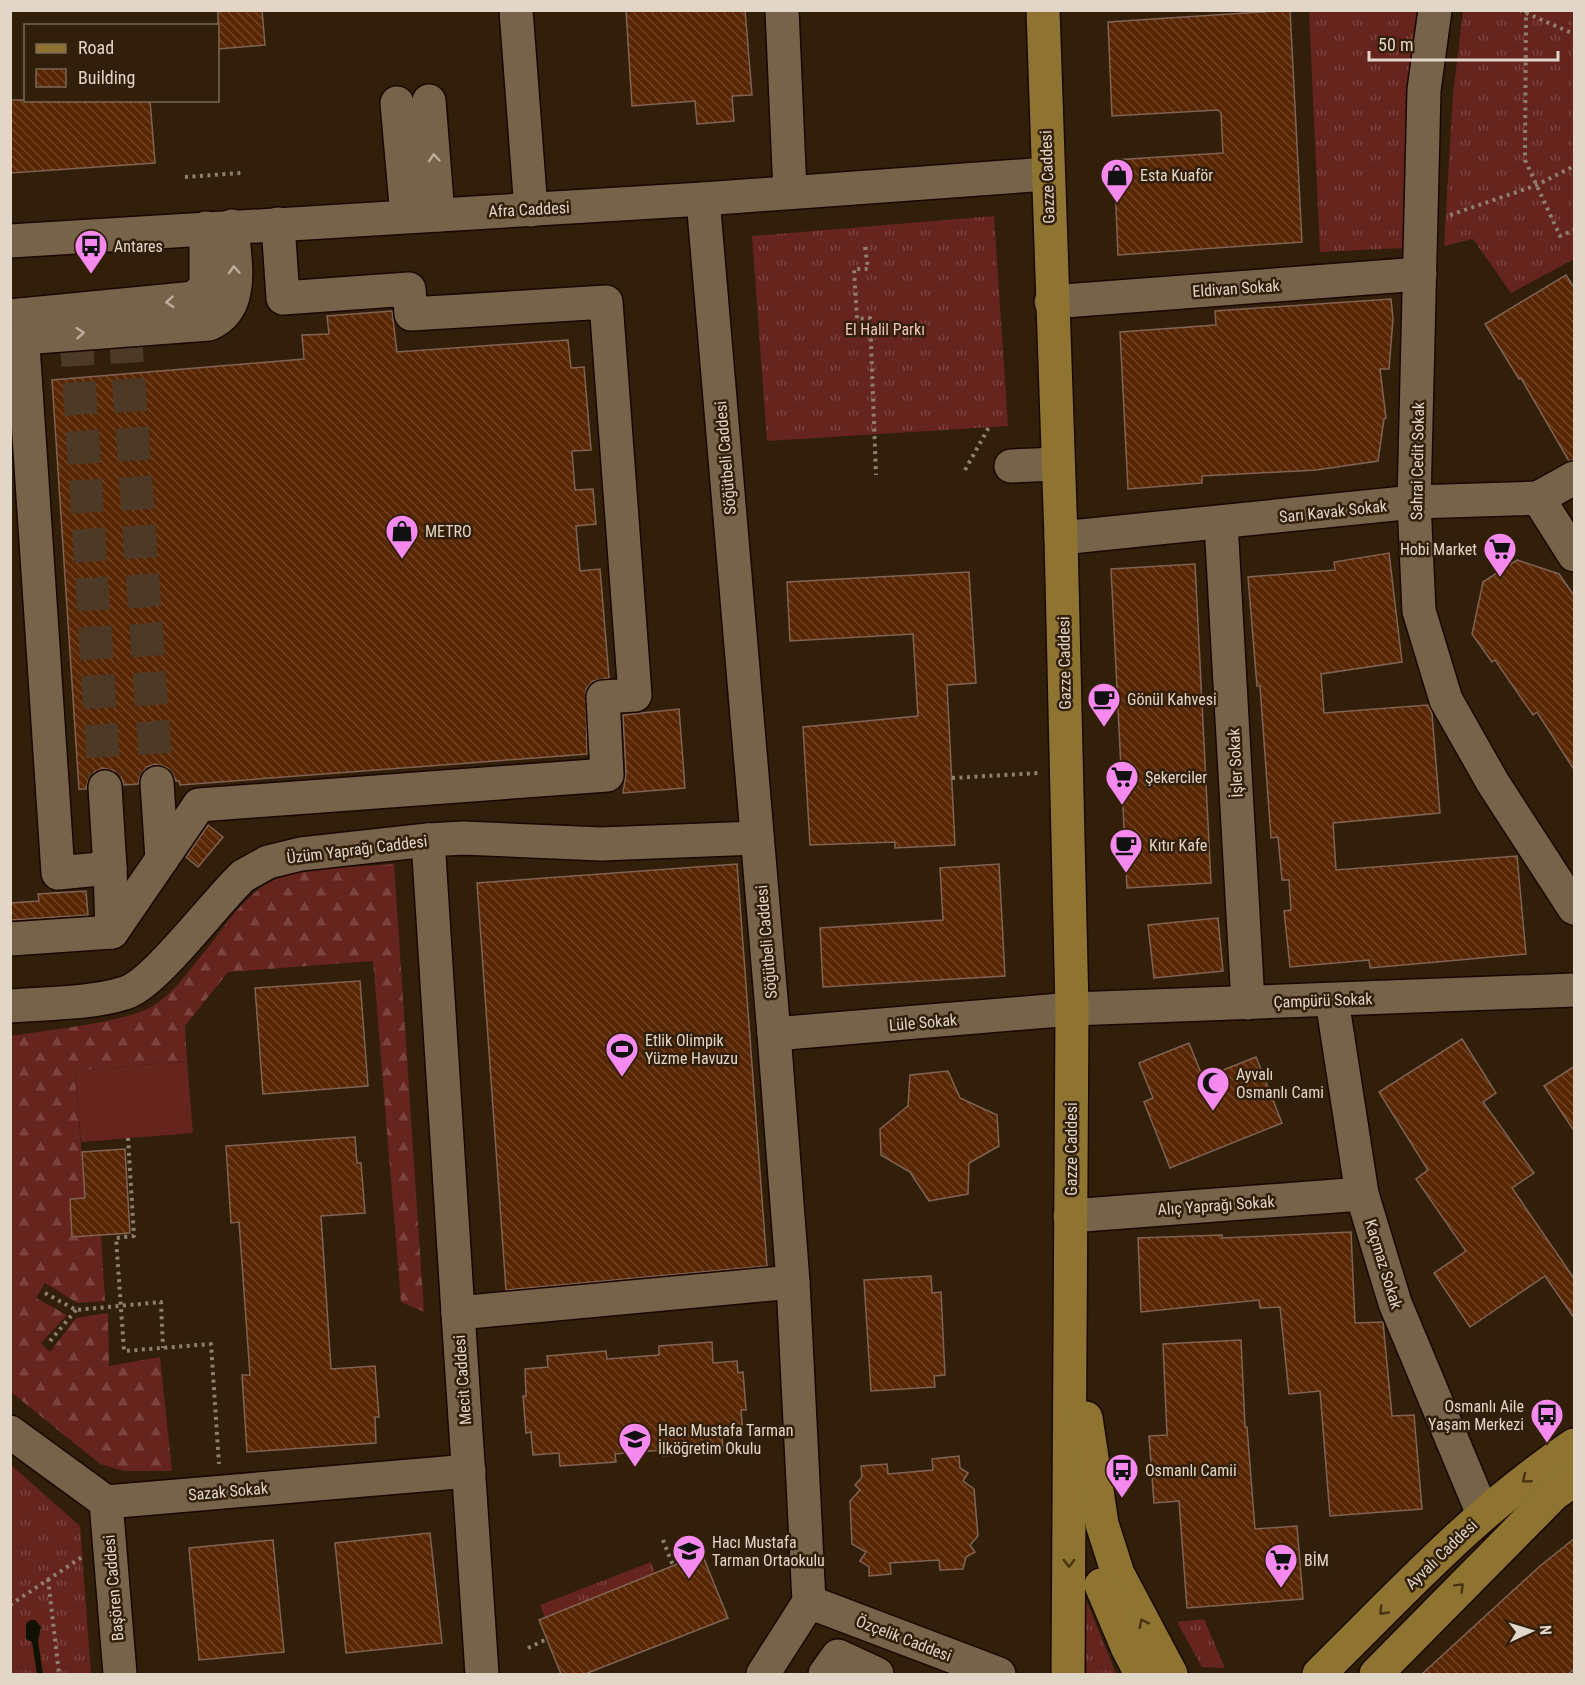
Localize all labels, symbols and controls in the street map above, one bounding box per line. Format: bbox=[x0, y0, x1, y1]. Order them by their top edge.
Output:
legend bbox=[24, 24, 219, 102]
scale bar bbox=[1369, 24, 1558, 62]
text: 50 m bbox=[1378, 34, 1413, 55]
text: Road bbox=[78, 37, 114, 58]
text: Building bbox=[78, 67, 135, 88]
street label: Gazze Caddesi bbox=[1036, 130, 1059, 224]
one-way arrow bbox=[428, 153, 441, 162]
shop icon: Esta Kuaför bbox=[1099, 157, 1135, 204]
place label: Esta Kuaför bbox=[1140, 166, 1213, 185]
street label: Afra Caddesi bbox=[488, 198, 570, 221]
bus stop icon: Antares bbox=[73, 228, 109, 275]
place label: Antares bbox=[114, 237, 163, 256]
one-way arrow bbox=[228, 265, 241, 274]
street label: Eldivan Sokak bbox=[1192, 276, 1281, 301]
one-way arrow bbox=[166, 295, 175, 308]
park label: El Halil Parkı bbox=[845, 320, 925, 339]
one-way arrow bbox=[76, 327, 85, 340]
street label: Söğütbeli Caddesi bbox=[711, 400, 740, 516]
street label: Sahrai Cedit Sokak bbox=[1407, 401, 1428, 520]
street label: Sarı Kavak Sokak bbox=[1278, 496, 1389, 527]
shop icon: METRO bbox=[384, 513, 420, 560]
place label: METRO bbox=[425, 522, 472, 541]
supermarket icon: Hobi Market bbox=[1482, 531, 1518, 578]
place label: Hobi Market bbox=[1400, 540, 1477, 559]
street label: Gazze Caddesi bbox=[1054, 616, 1075, 710]
cafe icon: Gönül Kahvesi bbox=[1086, 681, 1122, 728]
place label: Gönül Kahvesi bbox=[1127, 690, 1217, 709]
street label: İşler Sokak bbox=[1224, 727, 1247, 798]
supermarket icon: Şekerciler bbox=[1104, 759, 1140, 806]
place label: Şekerciler bbox=[1145, 768, 1207, 787]
cafe icon: Kıtır Kafe bbox=[1108, 827, 1144, 874]
street label: Üzüm Yaprağı Caddesi bbox=[286, 831, 428, 868]
place label: Kıtır Kafe bbox=[1149, 836, 1207, 855]
street label: Söğütbeli Caddesi bbox=[752, 884, 781, 1000]
street label: Çampürü Sokak bbox=[1273, 989, 1374, 1012]
street label: Lüle Sokak bbox=[888, 1010, 959, 1035]
sports icon: Etlik Olimpik Yüzme Havuzu bbox=[604, 1031, 640, 1078]
place label: Etlik Olimpik Yüzme Havuzu bbox=[645, 1031, 738, 1068]
mosque icon: Ayvalı Osmanlı Cami bbox=[1195, 1065, 1231, 1112]
place label: Ayvalı Osmanlı Cami bbox=[1236, 1065, 1324, 1102]
street label: Gazze Caddesi bbox=[1062, 1102, 1081, 1196]
street label: Alıç Yaprağı Sokak bbox=[1157, 1192, 1276, 1219]
street label: Kaçmaz Sokak bbox=[1361, 1217, 1406, 1312]
street label: Mecit Caddesi bbox=[450, 1334, 475, 1426]
place label: Osmanlı Aile Yaşam Merkezi bbox=[1428, 1397, 1524, 1434]
bus stop icon: Osmanlı Aile Yaşam Merkezi bbox=[1529, 1397, 1565, 1444]
school or university icon: Hacı Mustafa Tarman İlköğretim Okulu bbox=[617, 1421, 653, 1468]
place label: Hacı Mustafa Tarman İlköğretim Okulu bbox=[658, 1421, 793, 1458]
bus stop icon: Osmanlı Camii bbox=[1104, 1452, 1140, 1499]
place label: Osmanlı Camii bbox=[1145, 1461, 1237, 1480]
one-way arrow bbox=[1522, 1471, 1533, 1482]
street label: Sazak Sokak bbox=[187, 1478, 269, 1504]
street label: Ayvalı Caddesi bbox=[1402, 1516, 1481, 1593]
school or university icon: Hacı Mustafa Tarman Ortaokulu bbox=[671, 1533, 707, 1580]
place label: Hacı Mustafa Tarman Ortaokulu bbox=[712, 1533, 825, 1570]
street label: Başören Caddesi bbox=[99, 1534, 128, 1642]
supermarket icon: BİM bbox=[1263, 1542, 1299, 1589]
place label: BİM bbox=[1304, 1551, 1329, 1570]
one-way arrow bbox=[1062, 1558, 1075, 1567]
one-way arrow bbox=[1453, 1584, 1464, 1595]
north arrow bbox=[1501, 1601, 1561, 1661]
one-way arrow bbox=[1380, 1603, 1391, 1614]
street label: Özçelik Caddesi bbox=[853, 1612, 954, 1665]
one-way arrow bbox=[1138, 1619, 1150, 1630]
text: N bbox=[1536, 1624, 1555, 1636]

